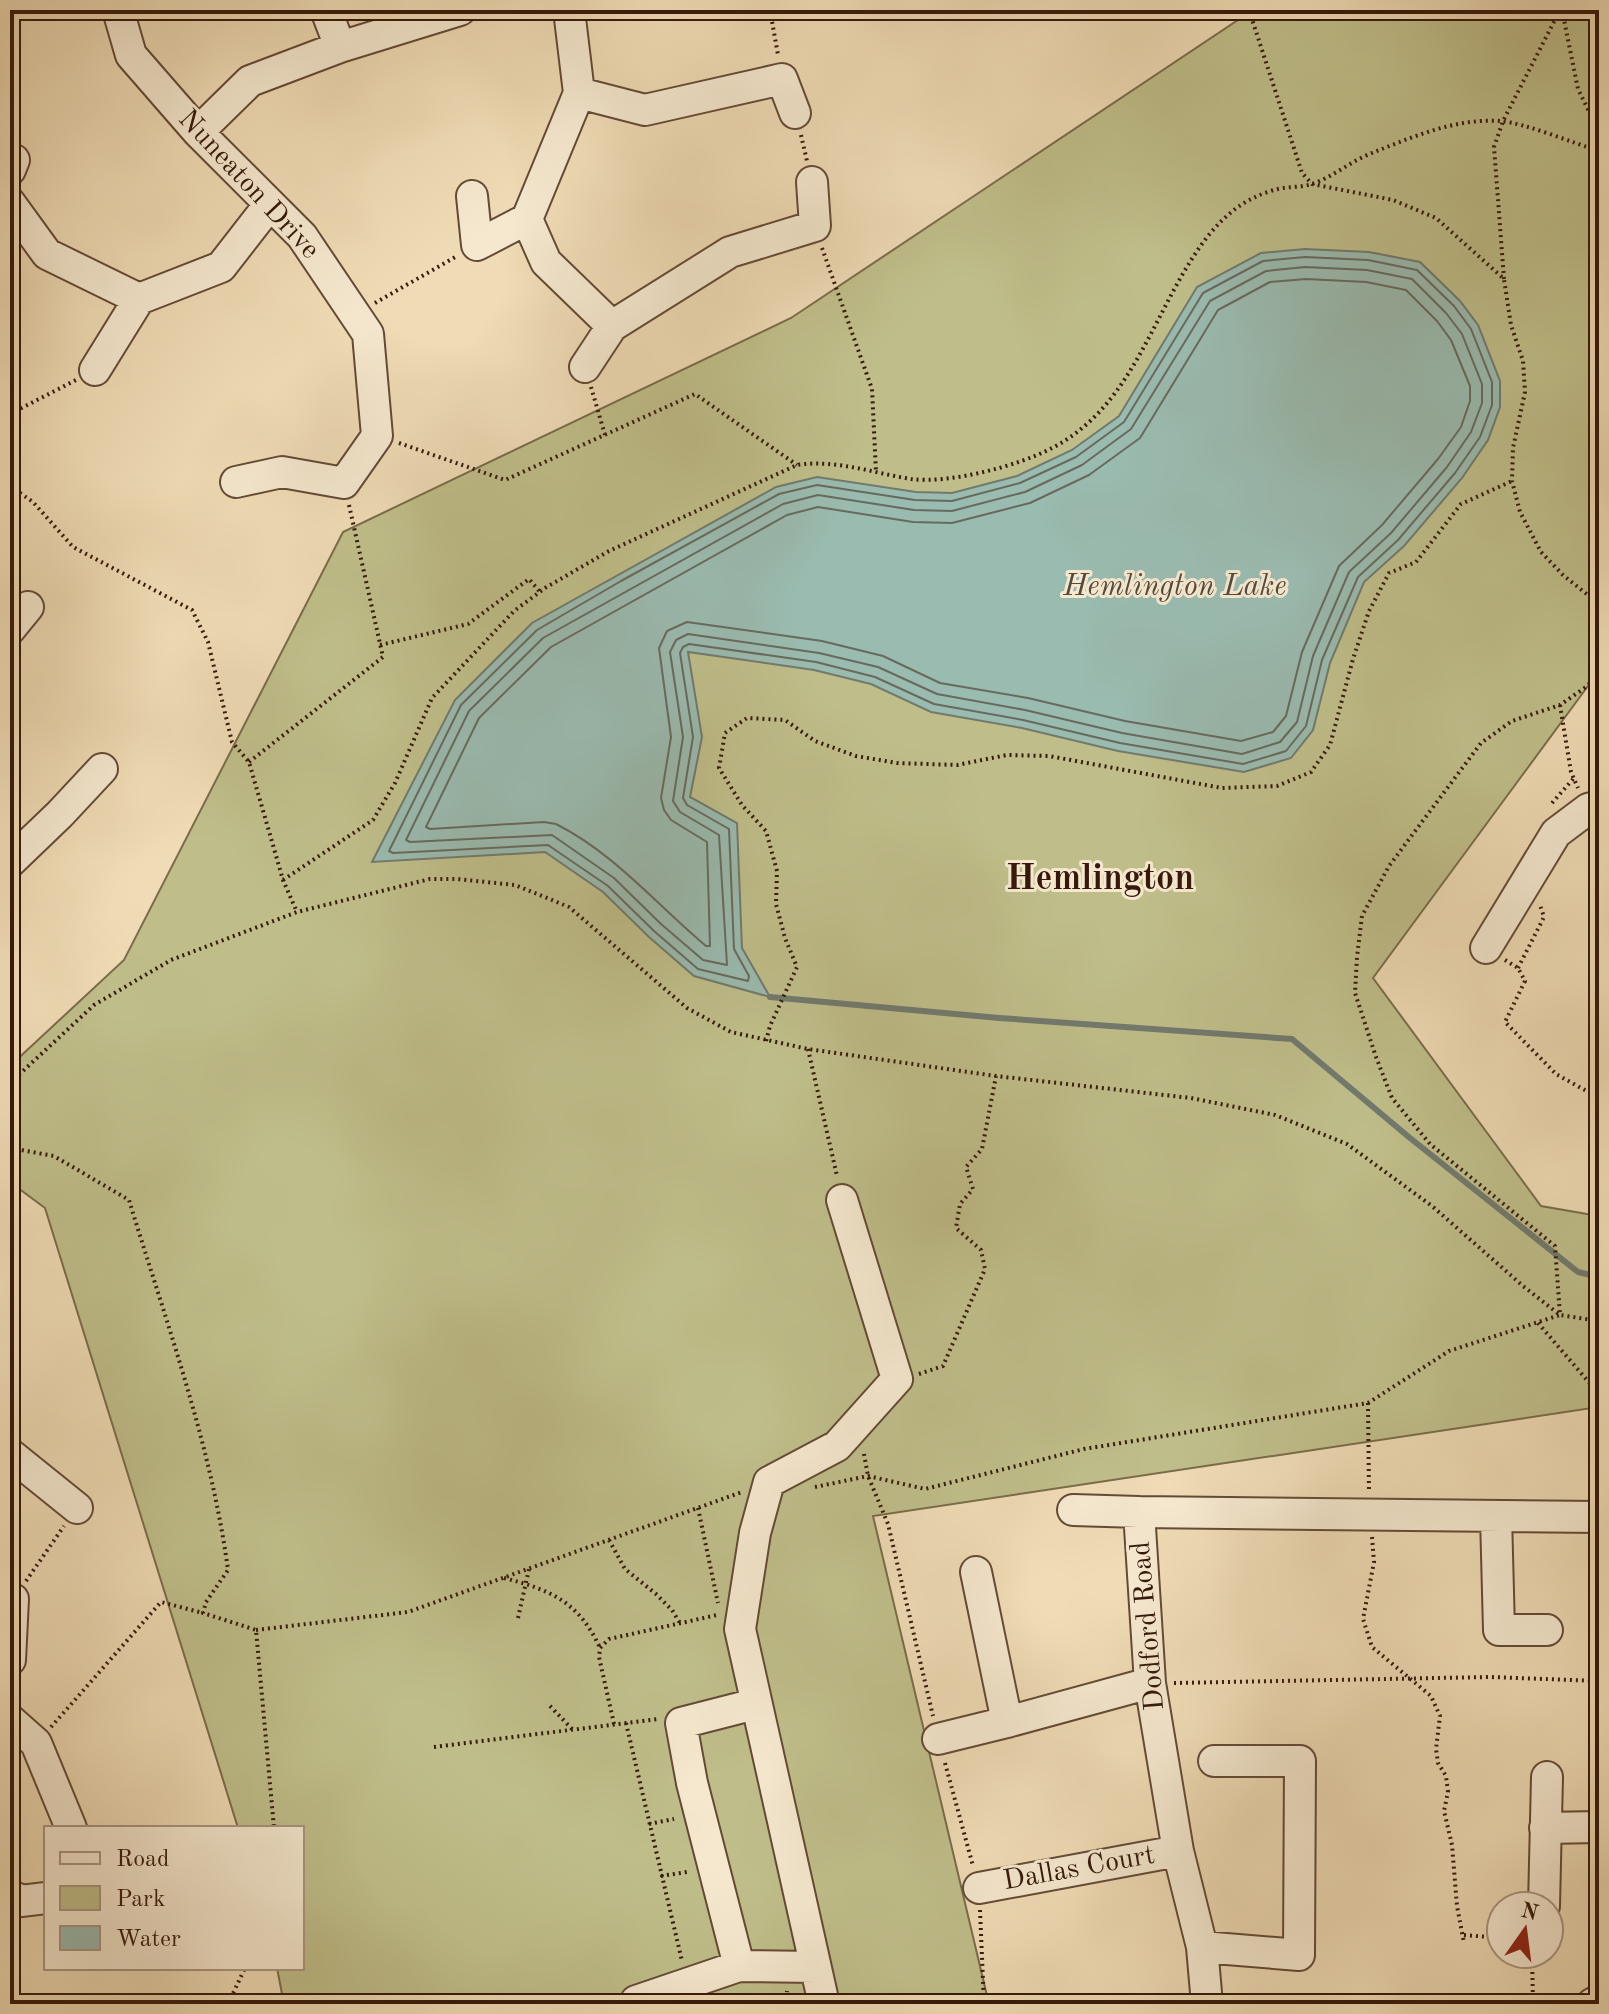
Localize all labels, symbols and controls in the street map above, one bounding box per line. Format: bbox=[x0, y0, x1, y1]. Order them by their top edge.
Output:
street label: Nuneaton Drive bbox=[172, 105, 324, 265]
water label: Hemlington Lake bbox=[1062, 572, 1287, 602]
district label: Hemlington bbox=[1006, 862, 1194, 898]
street label: Dodford Road bbox=[1128, 1540, 1170, 1712]
legend bbox=[44, 1826, 304, 1970]
street label: Dallas Court bbox=[1001, 1842, 1157, 1896]
text: Road bbox=[116, 1848, 169, 1872]
text: Park bbox=[116, 1888, 165, 1912]
north arrow bbox=[1485, 1890, 1565, 1970]
text: N bbox=[1519, 1900, 1540, 1925]
text: Water bbox=[116, 1928, 181, 1952]

